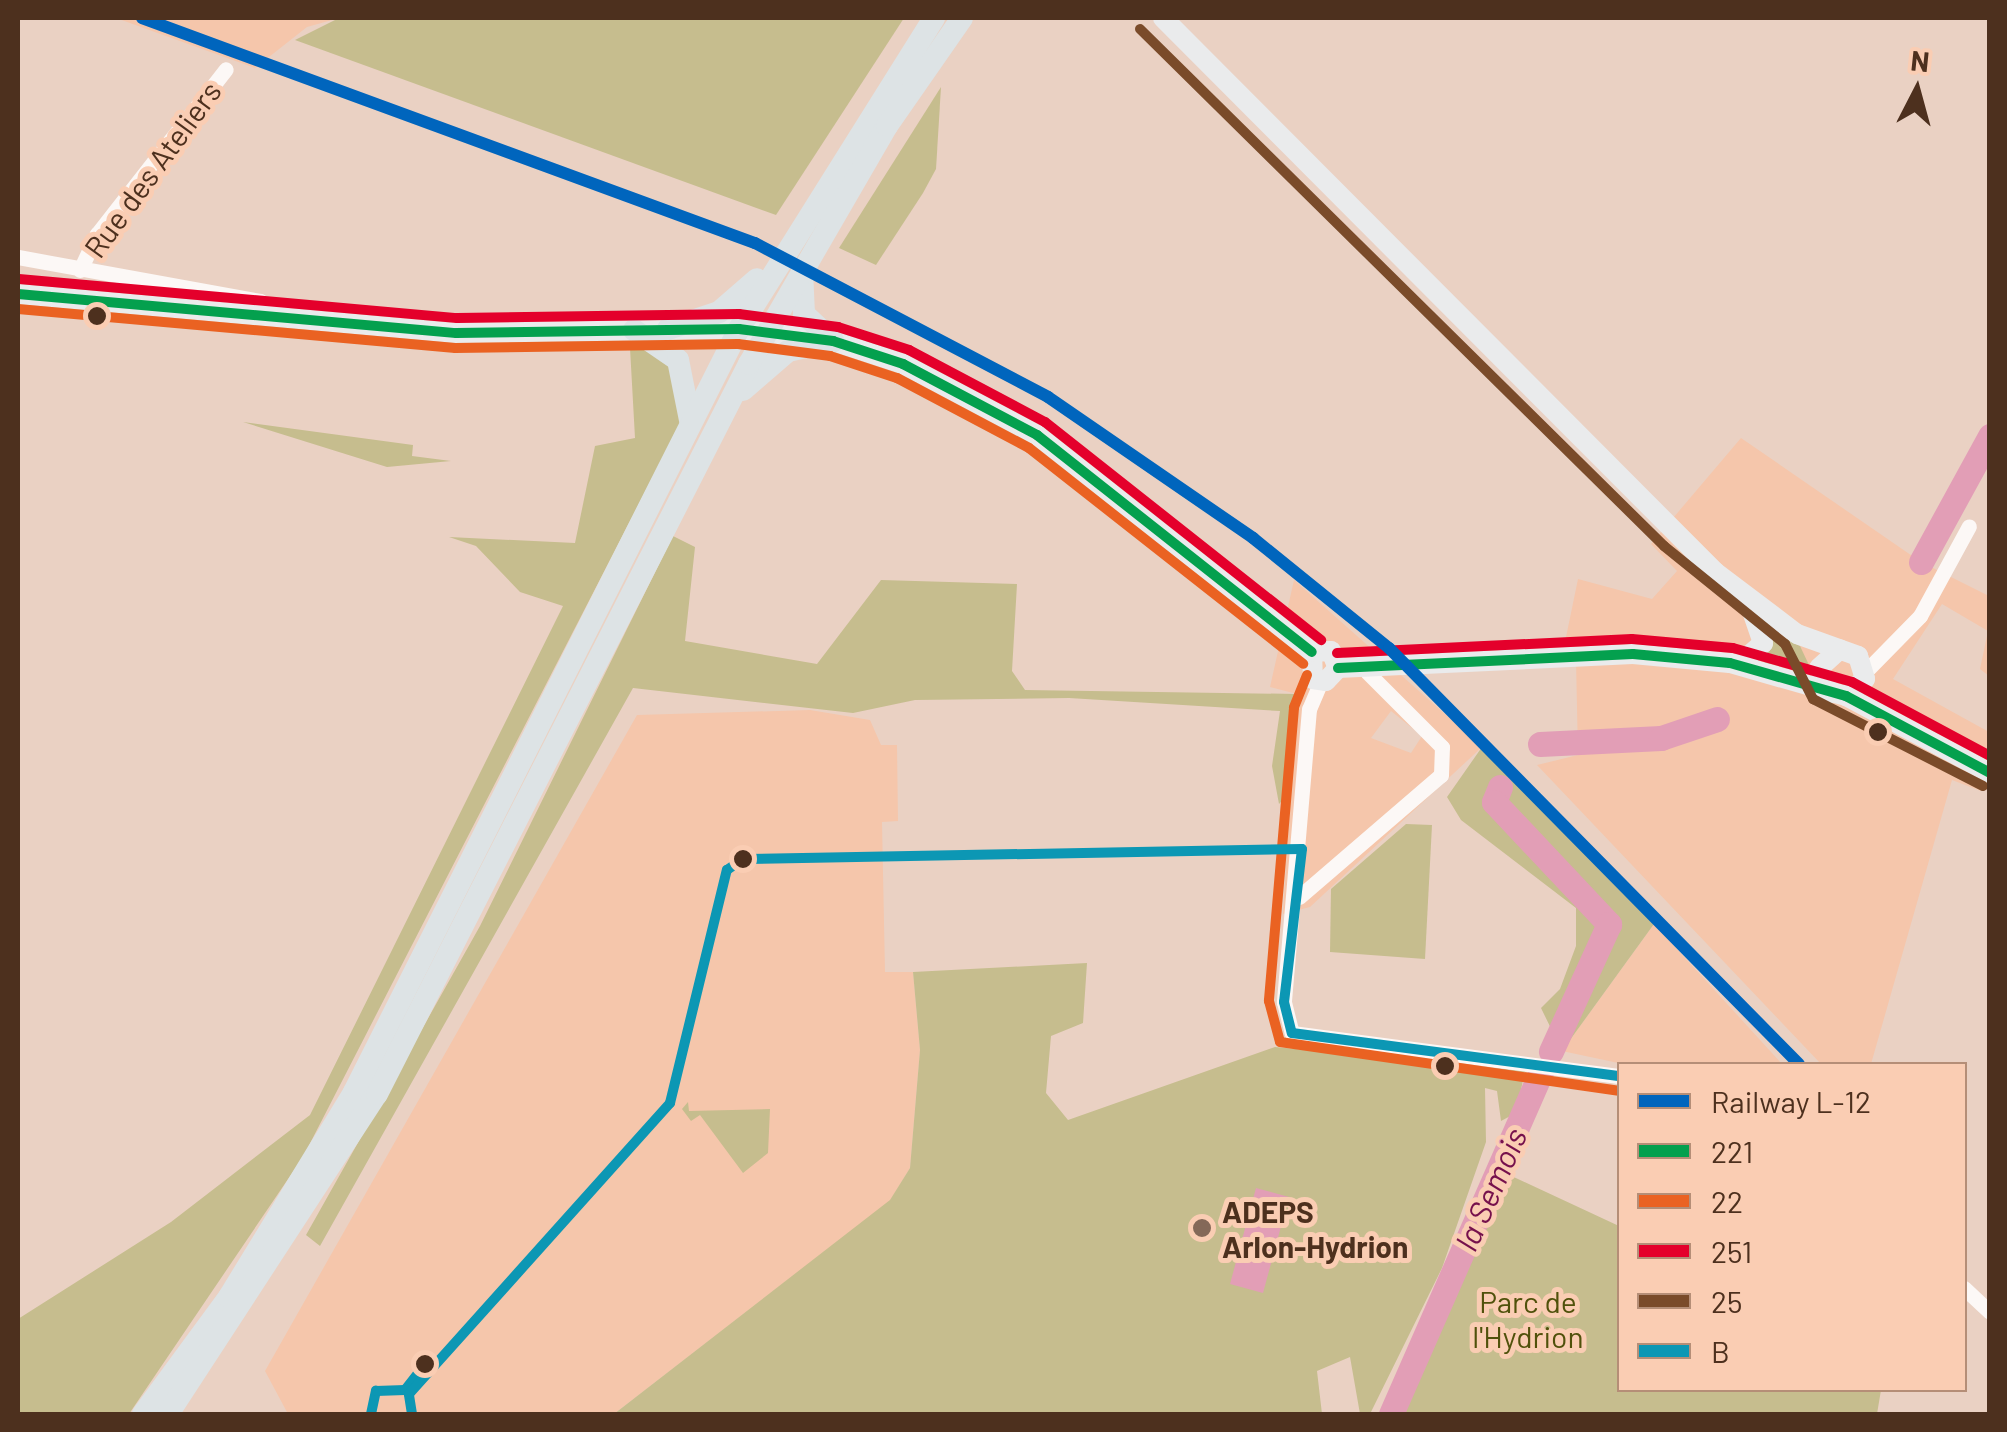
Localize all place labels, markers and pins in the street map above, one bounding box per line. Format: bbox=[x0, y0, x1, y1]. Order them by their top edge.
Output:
unlabelled marker bbox=[87, 306, 107, 326]
unlabelled marker bbox=[1868, 722, 1888, 742]
unlabelled marker bbox=[733, 849, 753, 869]
unlabelled marker bbox=[1435, 1056, 1455, 1076]
place label: ADEPS Arlon-Hydrion bbox=[1222, 1193, 1408, 1264]
marker: ADEPS Arlon-Hydrion bbox=[1191, 1217, 1213, 1239]
unlabelled marker bbox=[415, 1354, 435, 1374]

